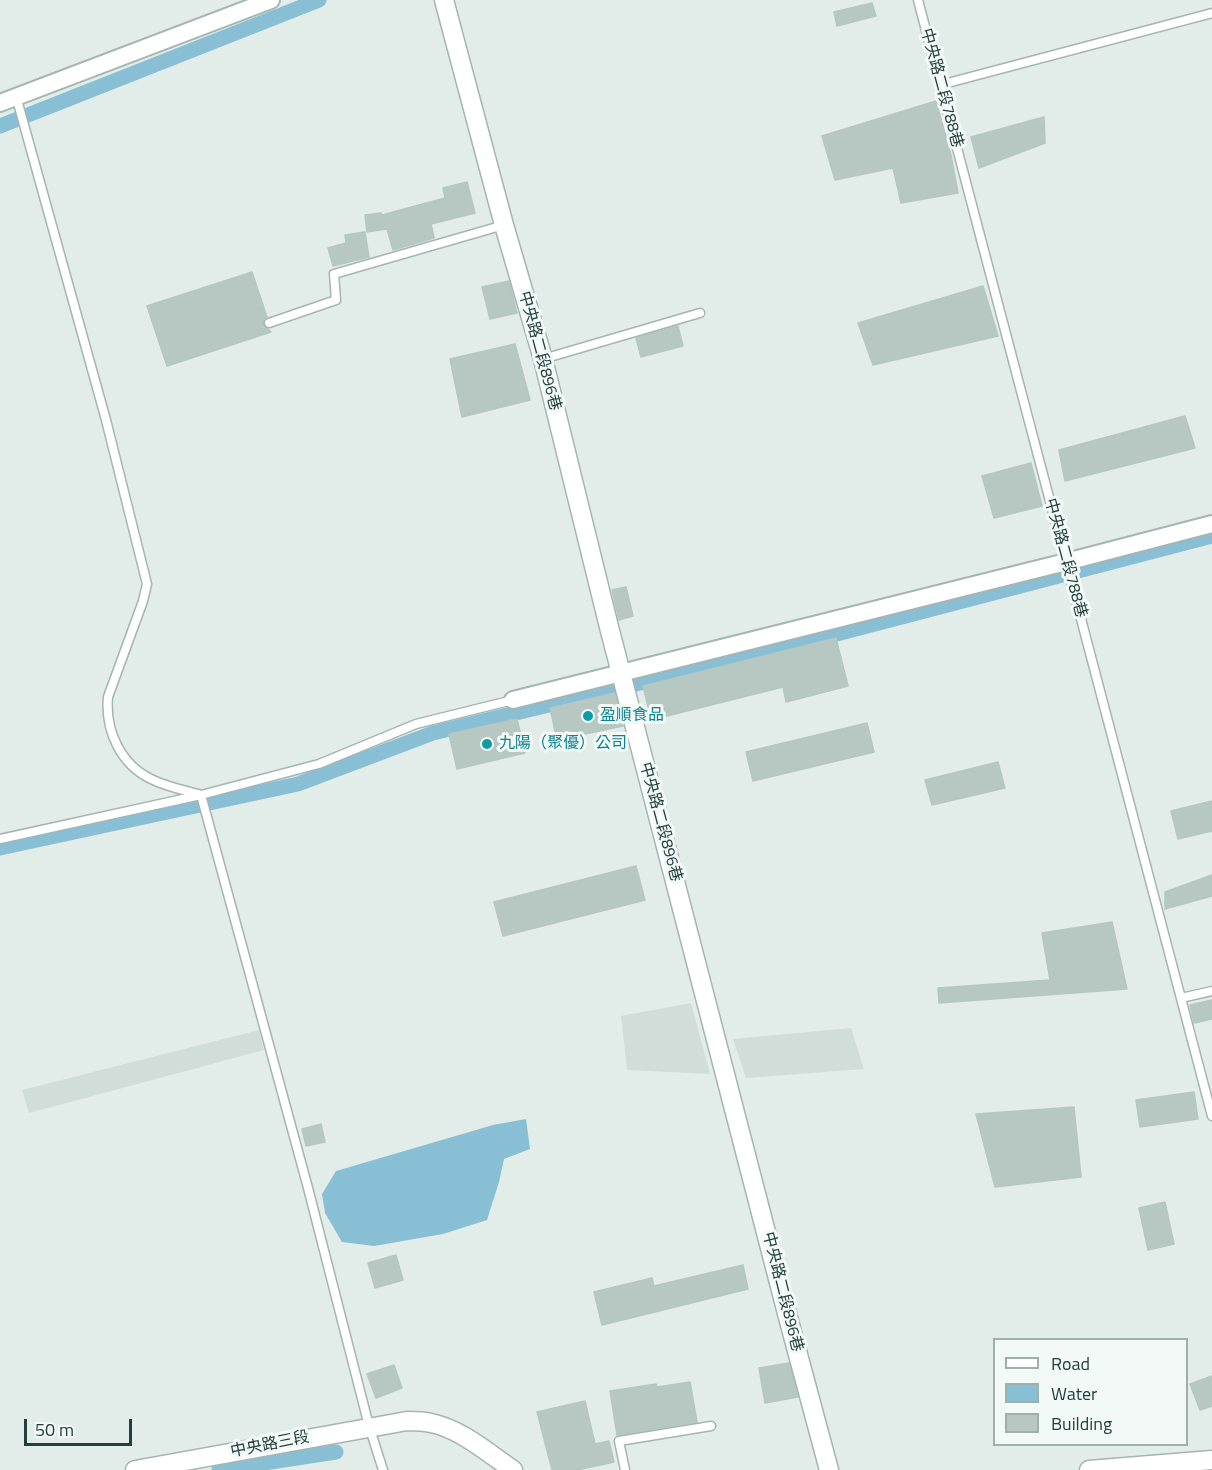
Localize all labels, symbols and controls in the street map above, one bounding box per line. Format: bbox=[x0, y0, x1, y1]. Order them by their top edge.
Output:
street label: 中央路二段788巷 bbox=[916, 26, 966, 150]
street label: 中央路二段896巷 bbox=[514, 289, 564, 413]
street label: 中央路二段788巷 bbox=[1040, 496, 1090, 620]
place label: 盈順食品 bbox=[600, 706, 664, 726]
marker: 盈順食品 bbox=[581, 709, 595, 723]
place label: 九陽（聚優）公司 bbox=[499, 734, 627, 754]
marker: 九陽（聚優）公司 bbox=[480, 737, 494, 751]
street label: 中央路二段896巷 bbox=[635, 760, 685, 884]
street label: 中央路二段896巷 bbox=[758, 1230, 806, 1354]
legend bbox=[993, 1338, 1188, 1446]
text: Road bbox=[1051, 1350, 1090, 1377]
text: Water bbox=[1051, 1380, 1097, 1407]
scale bar bbox=[27, 1407, 135, 1445]
text: Building bbox=[1051, 1410, 1112, 1437]
text: 50 m bbox=[35, 1416, 74, 1443]
street label: 中央路三段 bbox=[229, 1428, 311, 1462]

